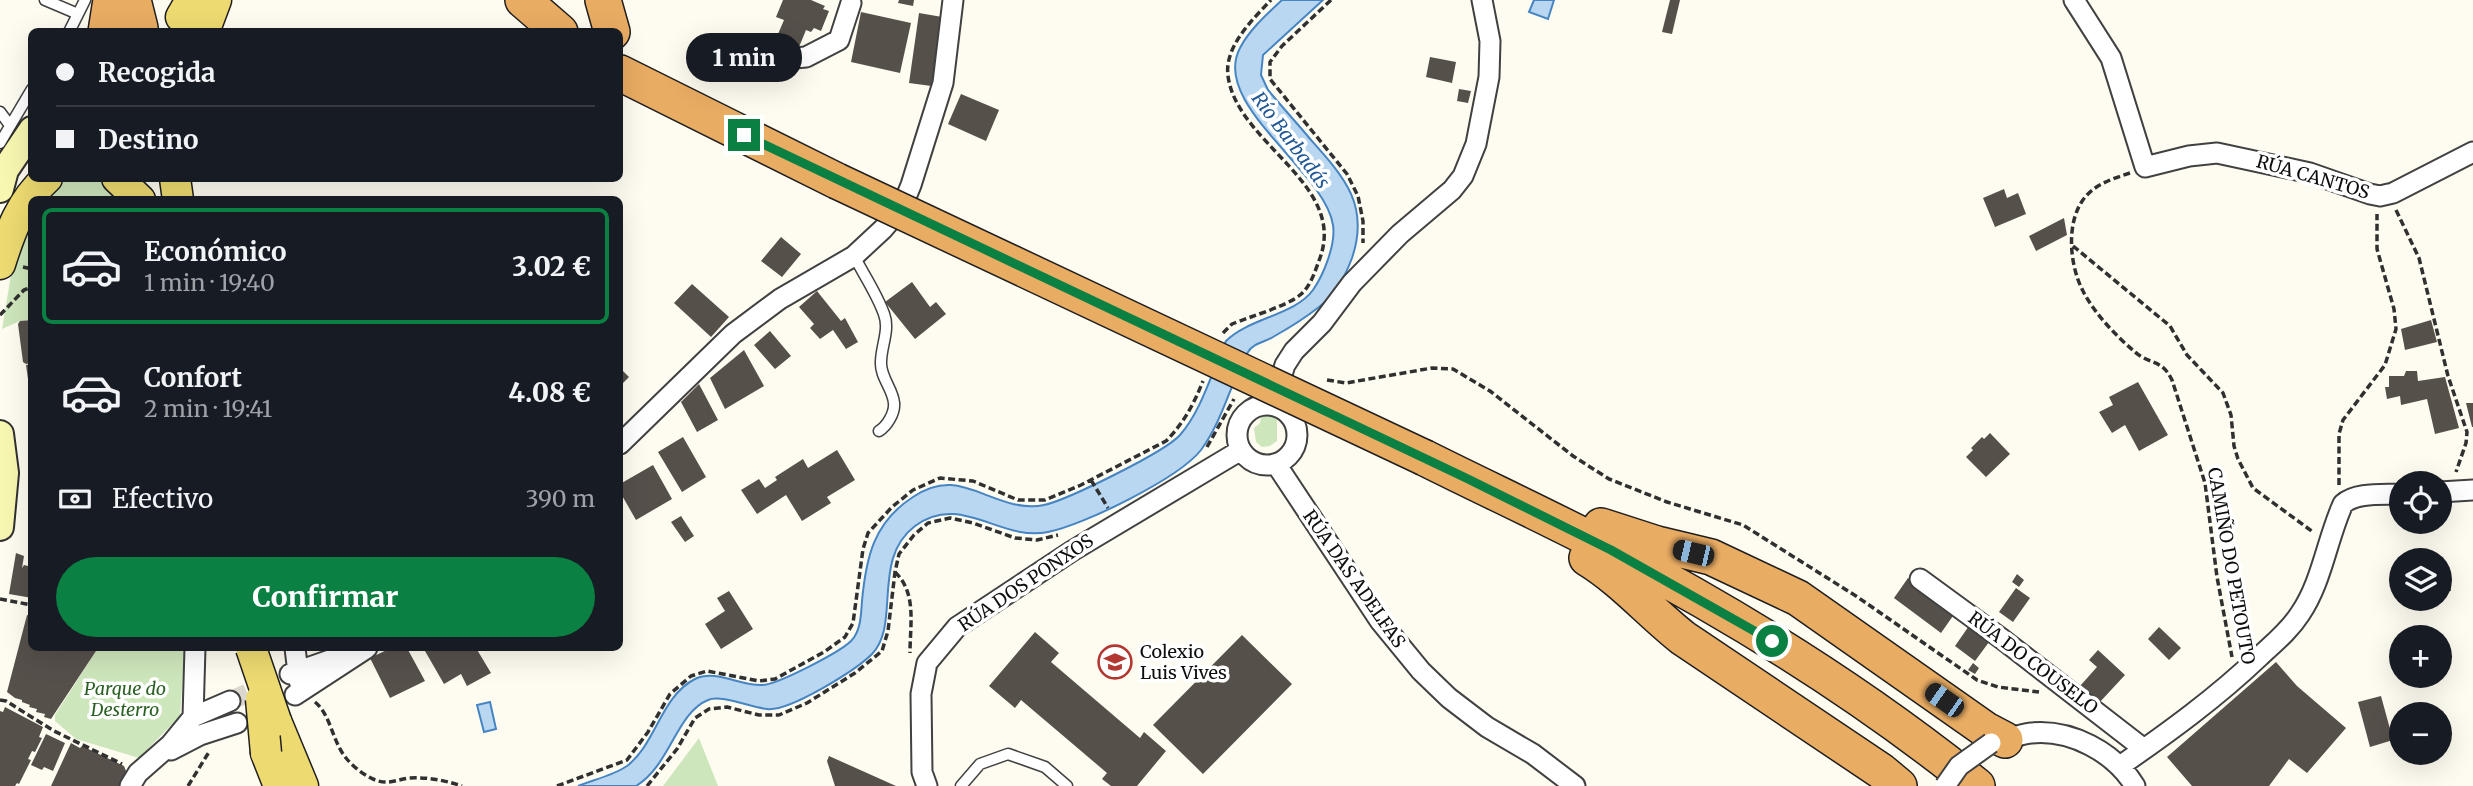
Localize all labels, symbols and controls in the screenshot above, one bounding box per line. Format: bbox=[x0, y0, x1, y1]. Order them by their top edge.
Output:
callout: 1 min bbox=[686, 33, 802, 82]
text: 1 min bbox=[712, 43, 776, 72]
text: Recogida bbox=[98, 56, 216, 89]
water label: Río Barbadás bbox=[1247, 87, 1335, 193]
route end bbox=[728, 119, 760, 151]
text: Destino bbox=[98, 123, 198, 156]
street label: RÚA CANTOS bbox=[2254, 149, 2373, 204]
icon: car bbox=[60, 235, 123, 298]
text: Económico bbox=[144, 235, 287, 268]
text: 3.02 € bbox=[512, 250, 591, 283]
text: 1 min · 19:40 bbox=[144, 268, 275, 297]
icon: car bbox=[60, 361, 123, 424]
text: Confort bbox=[144, 361, 242, 394]
text: 4.08 € bbox=[508, 376, 591, 409]
text: 2 min · 19:41 bbox=[144, 394, 272, 423]
street label: CAMIÑO DO PETOUTO bbox=[2203, 466, 2260, 666]
map controls bbox=[2389, 471, 2452, 765]
button: locate bbox=[2389, 471, 2452, 534]
icon: cash bbox=[56, 480, 94, 518]
text: Efectivo bbox=[112, 482, 213, 515]
text: 390 m bbox=[525, 484, 595, 513]
street label: RÚA DAS ADELFAS bbox=[1298, 505, 1411, 652]
street label: RÚA DOS PONXOS bbox=[954, 529, 1098, 636]
car bbox=[1671, 538, 1716, 568]
button: layers bbox=[2389, 548, 2452, 611]
button: Confirmar bbox=[56, 557, 595, 637]
street label: RÚA DO COUSELO bbox=[1964, 606, 2103, 719]
route start bbox=[1756, 625, 1788, 657]
button: + bbox=[2389, 625, 2452, 688]
place label: Colexio Luis Vives bbox=[1140, 640, 1227, 684]
school or university icon: Colexio Luis Vives bbox=[1096, 643, 1134, 681]
park label: Parque do Desterro bbox=[84, 677, 166, 721]
car bbox=[1921, 679, 1968, 721]
button: − bbox=[2389, 702, 2452, 765]

